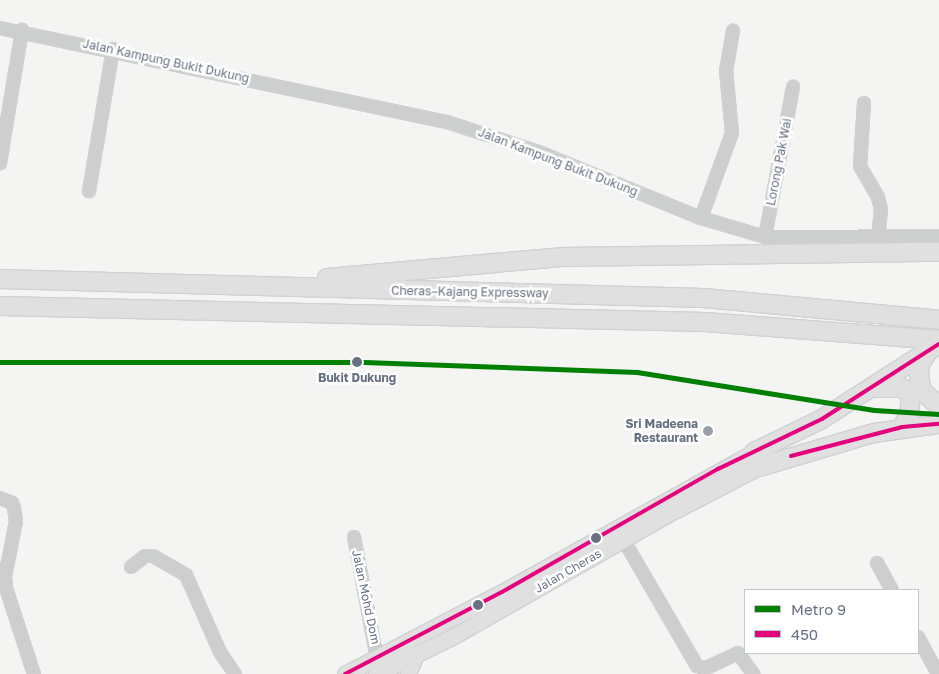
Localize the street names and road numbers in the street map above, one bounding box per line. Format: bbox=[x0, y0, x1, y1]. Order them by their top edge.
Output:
street label: Jalan Kampung Bukit Dukung bbox=[81, 36, 251, 86]
street label: Lorong Pak Wai bbox=[763, 117, 795, 207]
street label: Jalan Kampung Bukit Dukung bbox=[476, 125, 640, 199]
street label: Cheras–Kajang Expressway bbox=[391, 283, 549, 301]
street label: Jalan Cheras bbox=[532, 546, 604, 596]
street label: Jalan Mohd Dom bbox=[349, 549, 383, 645]

